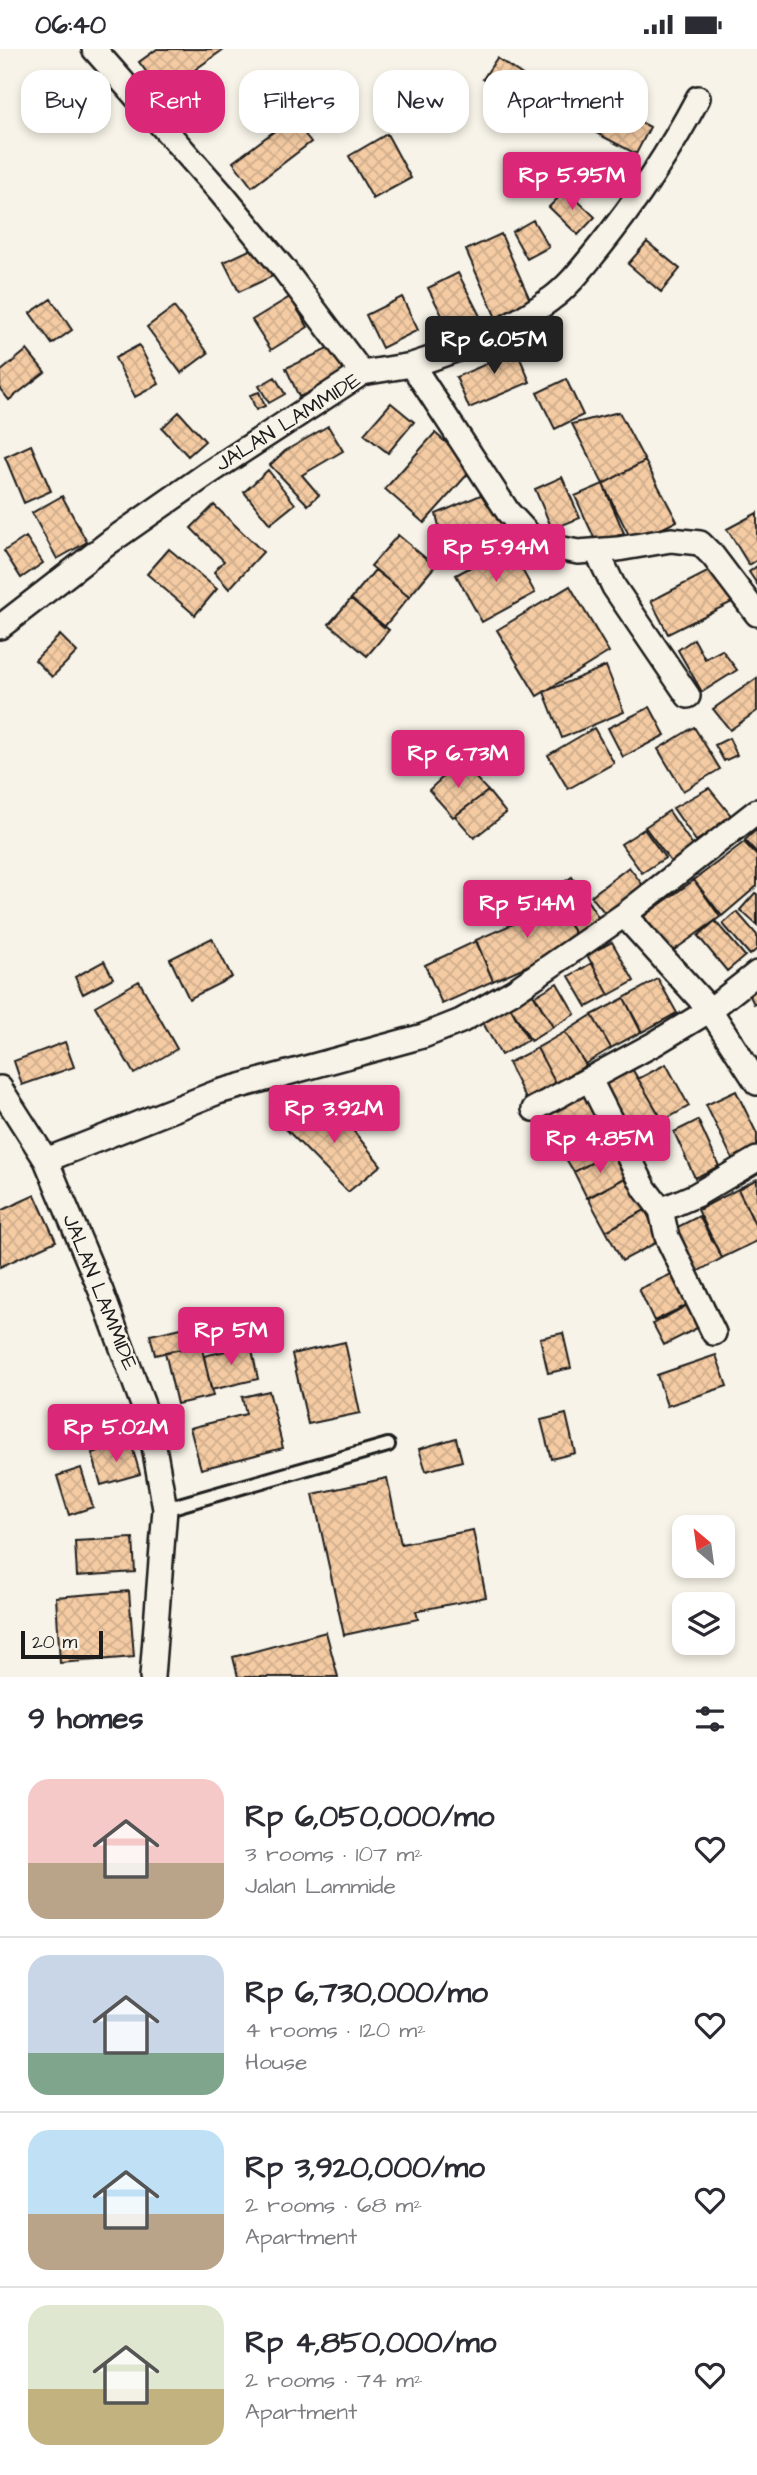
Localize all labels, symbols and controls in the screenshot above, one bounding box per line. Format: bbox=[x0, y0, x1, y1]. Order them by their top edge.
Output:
text: 06:40 bbox=[35, 7, 106, 43]
chip: Buy bbox=[21, 70, 111, 133]
chip: Rent bbox=[125, 70, 225, 133]
chip: Filters bbox=[239, 70, 359, 133]
chip: New bbox=[373, 70, 469, 133]
chip: Apartment bbox=[483, 70, 648, 133]
pin: Rp 5.95M bbox=[500, 153, 644, 212]
text: Rp 5.95M bbox=[519, 159, 625, 191]
pin: Rp 6.05M bbox=[422, 317, 566, 376]
text: Rp 6.05M bbox=[441, 323, 547, 355]
street label: JALAN LAMMIDE bbox=[210, 365, 367, 478]
pin: Rp 5.94M bbox=[424, 525, 568, 584]
text: Rp 5.94M bbox=[443, 531, 549, 563]
pin: Rp 6.73M bbox=[386, 731, 530, 790]
text: Rp 6.73M bbox=[408, 737, 508, 769]
pin: Rp 5.14M bbox=[455, 881, 599, 940]
text: Rp 5.14M bbox=[479, 887, 575, 919]
pin: Rp 3.92M bbox=[262, 1085, 406, 1145]
text: Rp 3.92M bbox=[285, 1092, 383, 1124]
pin: Rp 4.85M bbox=[528, 1115, 672, 1175]
text: Rp 4.85M bbox=[546, 1122, 654, 1154]
street label: JALAN LAMMIDE bbox=[55, 1210, 145, 1375]
pin: Rp 5M bbox=[182, 1307, 280, 1367]
text: Rp 5M bbox=[194, 1314, 268, 1346]
pin: Rp 5.02M bbox=[44, 1405, 188, 1464]
text: Rp 5.02M bbox=[64, 1411, 168, 1443]
north arrow bbox=[672, 1515, 735, 1579]
map controls bbox=[672, 1515, 735, 1655]
button: layers bbox=[672, 1592, 735, 1655]
scale bar bbox=[21, 1628, 103, 1660]
text: 20 m bbox=[32, 1629, 77, 1656]
text: 9 homes bbox=[28, 1698, 143, 1740]
icon: filters bbox=[691, 1700, 729, 1738]
text: Rp 6,050,000/mo bbox=[245, 1796, 494, 1838]
icon: home bbox=[84, 1807, 168, 1891]
icon: heart bbox=[691, 1830, 729, 1868]
text: 3 rooms · 107 m² bbox=[245, 1838, 423, 1870]
text: Jalan Lammide bbox=[245, 1870, 396, 1902]
text: Rp 6,730,000/mo bbox=[245, 1972, 488, 2014]
icon: home bbox=[84, 1983, 168, 2067]
icon: heart bbox=[691, 2006, 729, 2044]
text: 4 rooms · 120 m² bbox=[245, 2014, 426, 2046]
text: House bbox=[245, 2046, 308, 2078]
text: Rp 3,920,000/mo bbox=[245, 2147, 485, 2189]
icon: home bbox=[84, 2158, 168, 2242]
icon: heart bbox=[691, 2181, 729, 2219]
text: 2 rooms · 68 m² bbox=[245, 2189, 422, 2221]
text: Apartment bbox=[245, 2221, 357, 2253]
text: Rp 4,850,000/mo bbox=[245, 2322, 496, 2364]
icon: home bbox=[84, 2333, 168, 2417]
icon: heart bbox=[691, 2356, 729, 2394]
text: 2 rooms · 74 m² bbox=[245, 2364, 423, 2396]
text: Apartment bbox=[245, 2396, 357, 2428]

